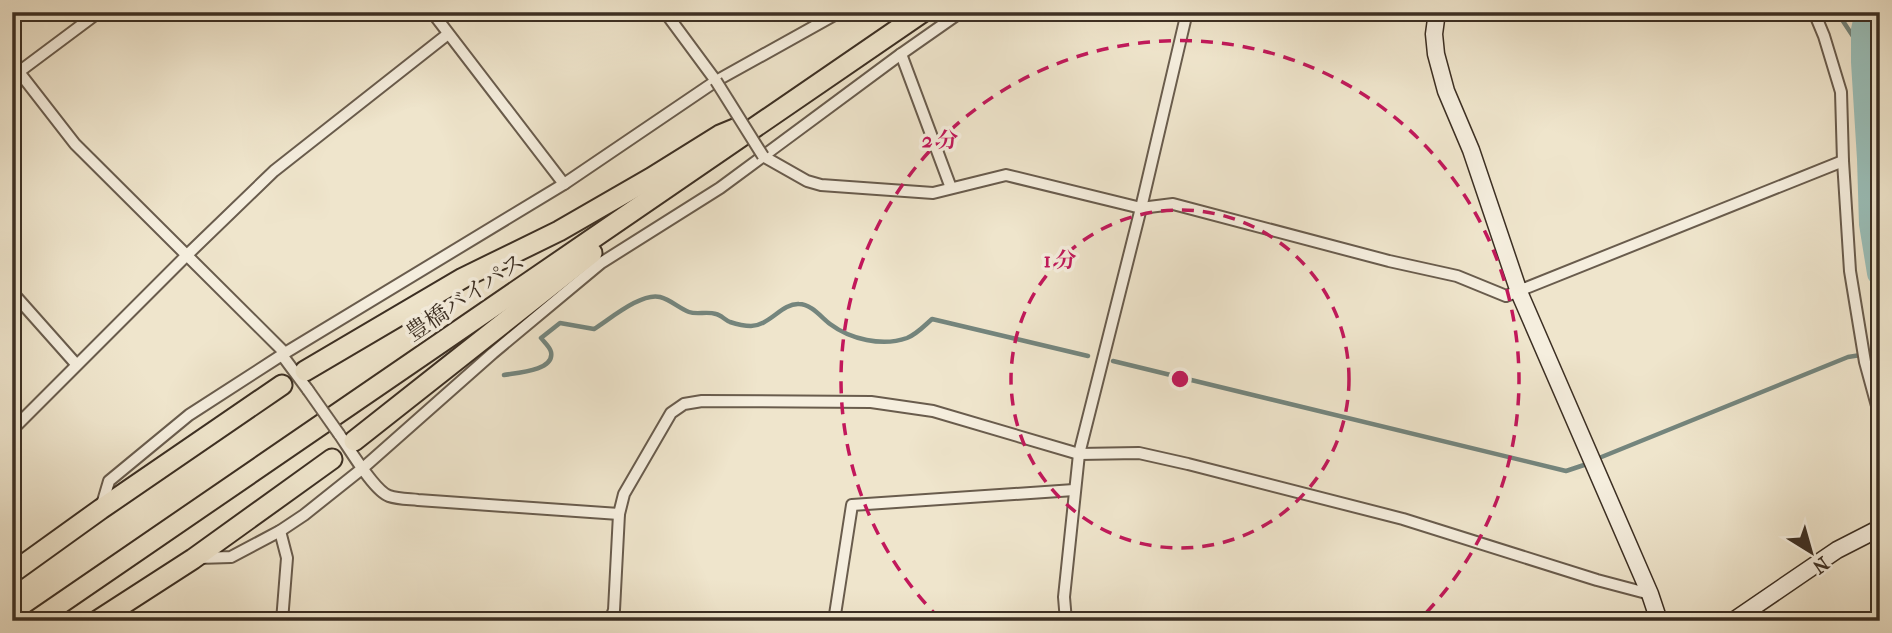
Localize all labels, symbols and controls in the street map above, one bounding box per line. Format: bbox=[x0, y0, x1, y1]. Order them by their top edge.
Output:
text: 2 分 bbox=[922, 128, 958, 152]
street label: 豊橋バイパス bbox=[401, 248, 530, 347]
text: 1 分 bbox=[1044, 248, 1077, 272]
centre of rings bbox=[1168, 367, 1192, 391]
north arrow bbox=[1776, 518, 1846, 588]
text: N bbox=[1808, 552, 1833, 578]

